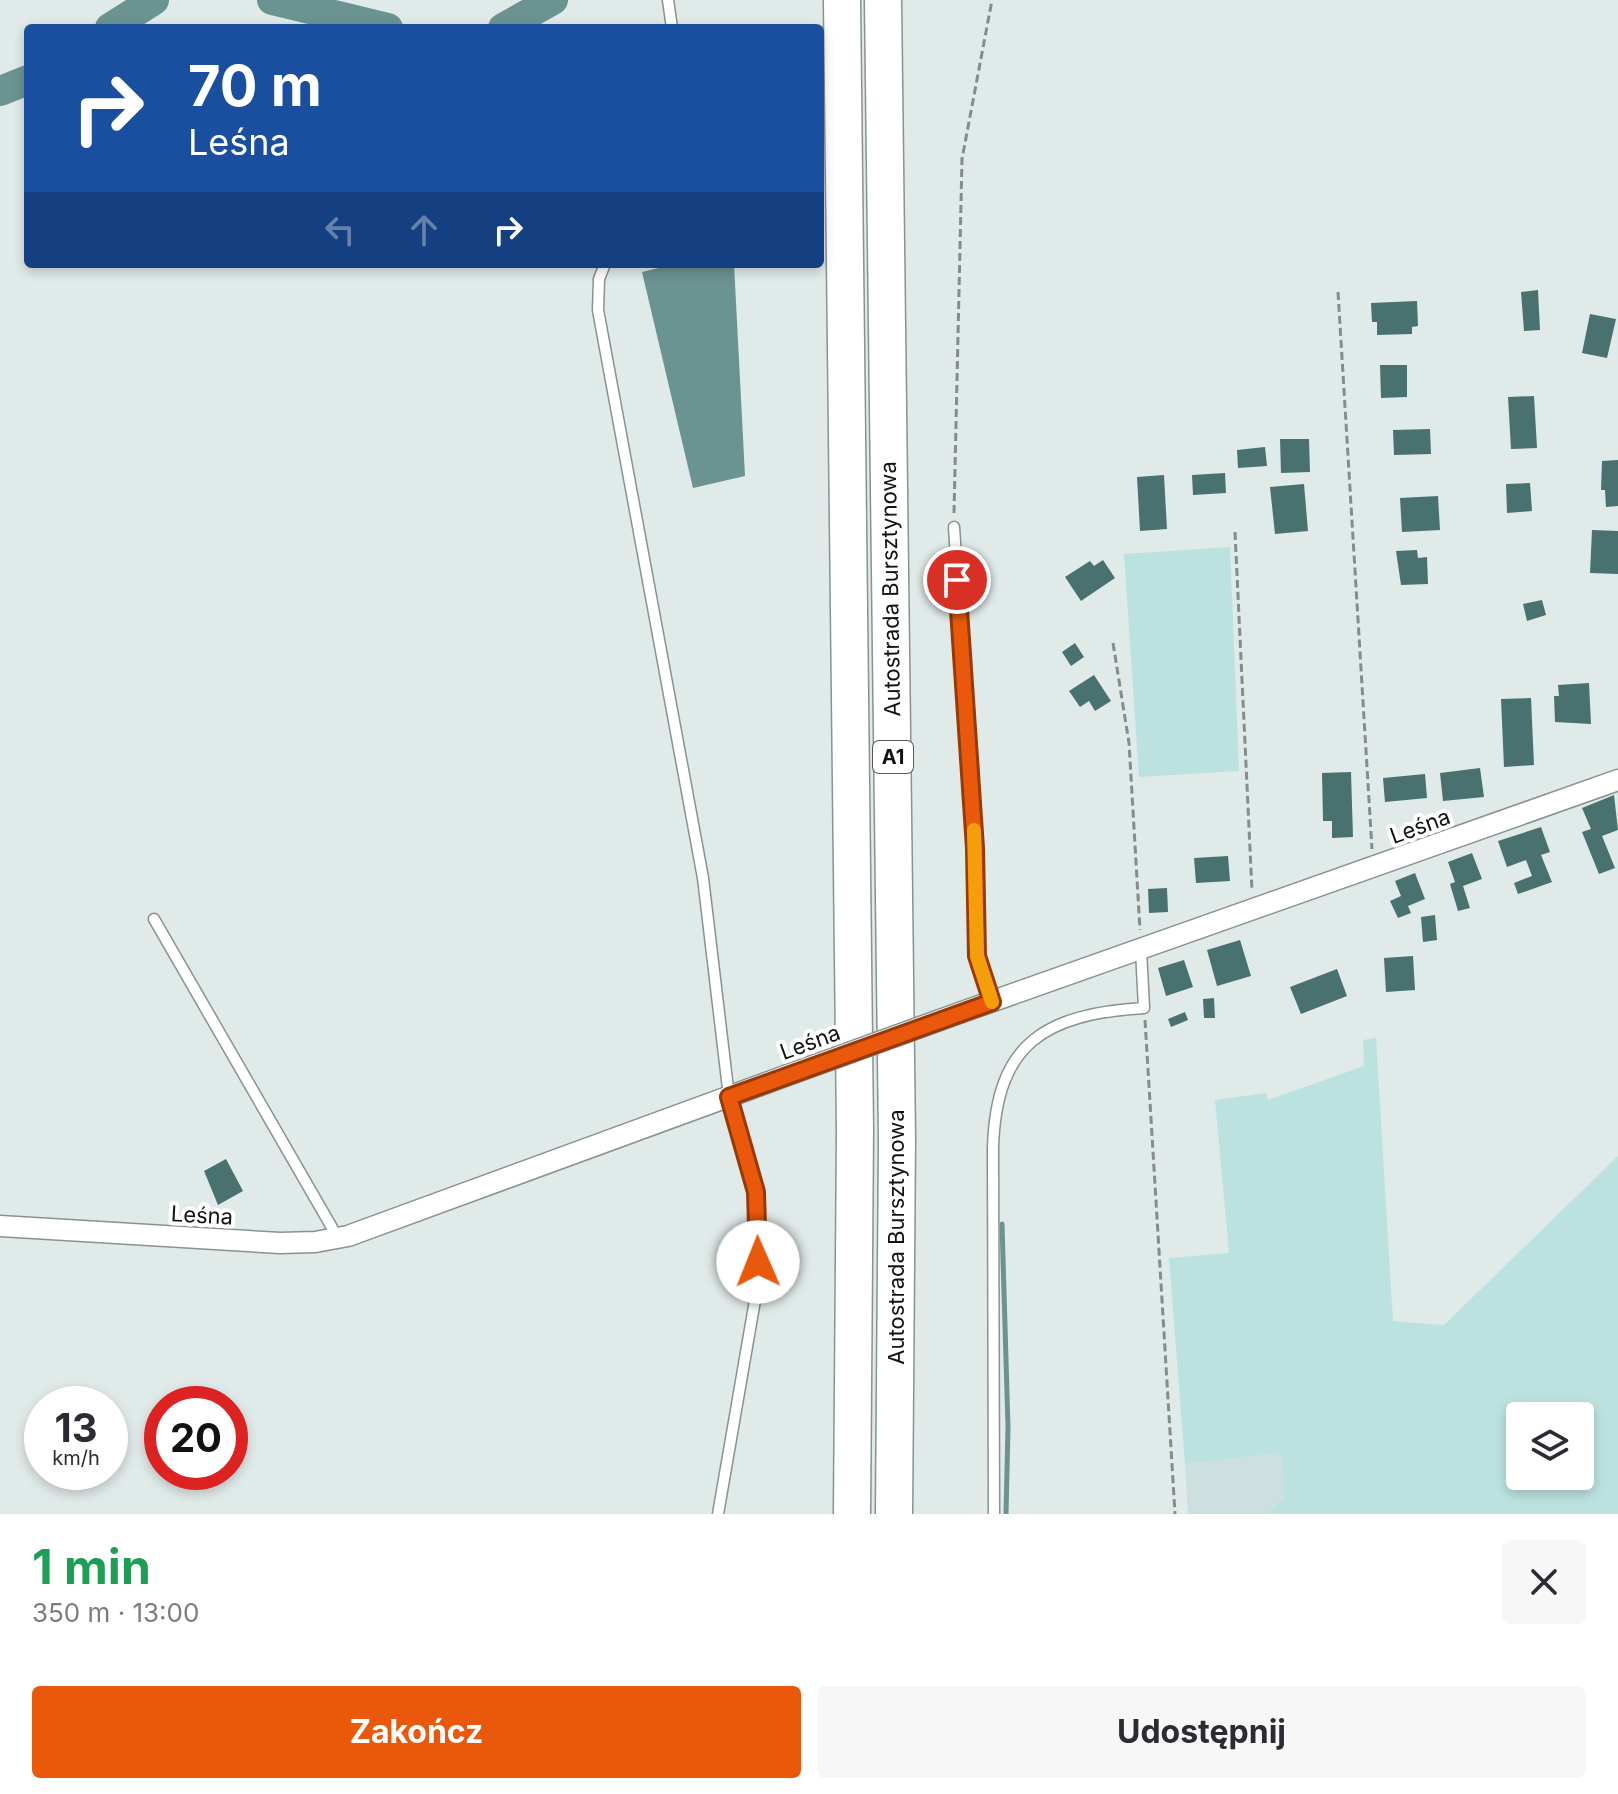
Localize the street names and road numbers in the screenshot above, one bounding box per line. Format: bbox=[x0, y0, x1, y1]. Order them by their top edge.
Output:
street label: Autostrada Bursztynowa bbox=[875, 461, 905, 717]
road number: A1 bbox=[873, 741, 913, 773]
street label: Leśna bbox=[1386, 803, 1454, 849]
street label: Leśna bbox=[776, 1019, 844, 1065]
street label: Autostrada Bursztynowa bbox=[883, 1109, 909, 1365]
street label: Leśna bbox=[170, 1200, 234, 1230]

